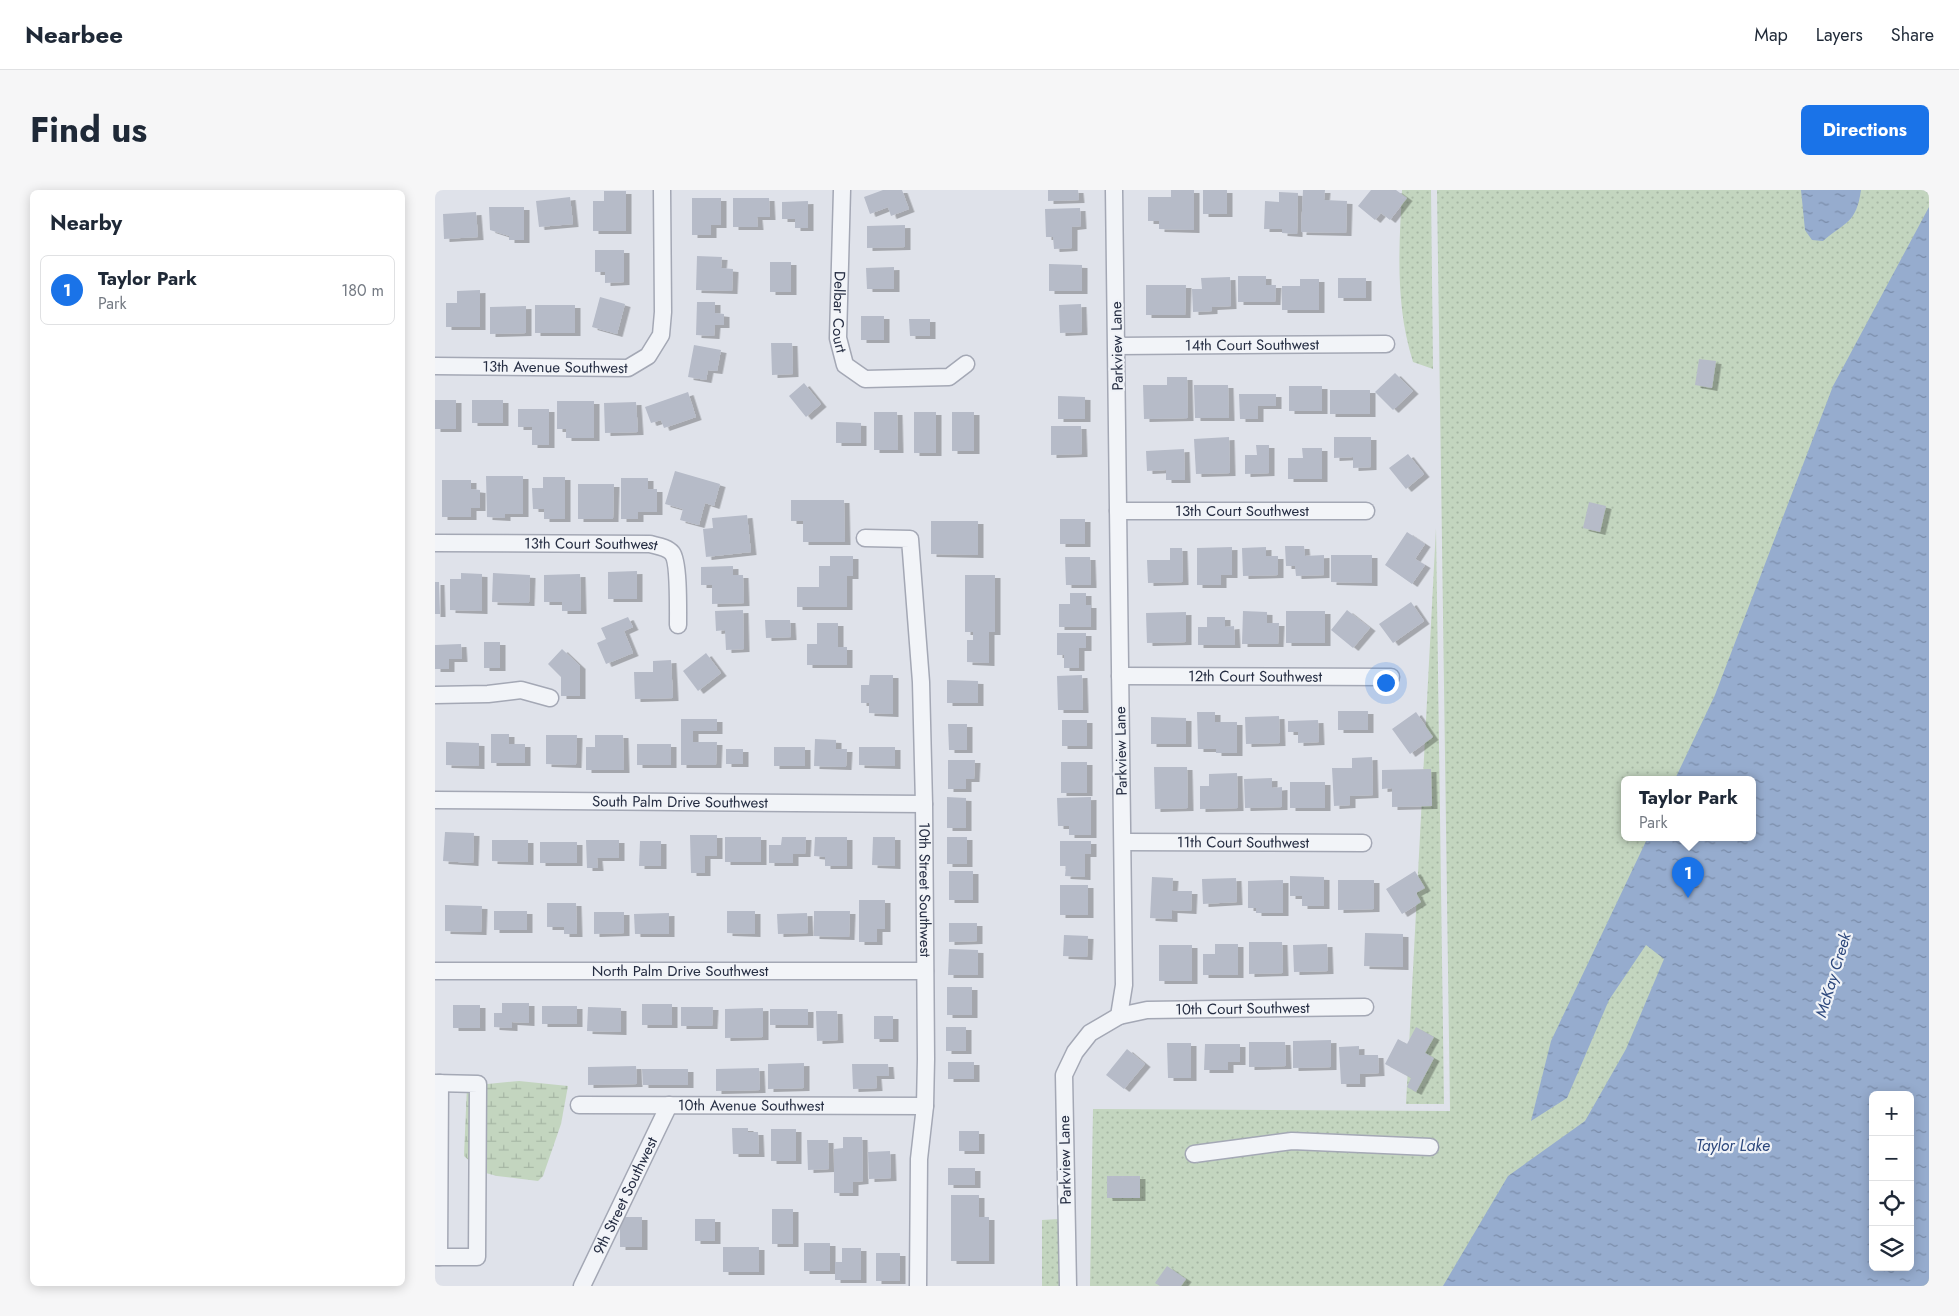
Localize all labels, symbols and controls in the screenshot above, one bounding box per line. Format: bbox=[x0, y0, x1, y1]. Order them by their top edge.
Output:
text: Nearbee bbox=[25, 17, 123, 52]
text: Map bbox=[1754, 22, 1788, 48]
text: Layers bbox=[1816, 22, 1863, 48]
text: Share bbox=[1891, 22, 1934, 48]
text: Find us bbox=[30, 105, 147, 155]
button: Directions bbox=[1801, 105, 1929, 155]
text: Nearby bbox=[50, 208, 122, 238]
text: Taylor Park bbox=[98, 265, 197, 292]
street label: Delbar Court bbox=[827, 271, 852, 356]
text: 1 bbox=[63, 279, 71, 302]
text: 180 m bbox=[341, 279, 384, 302]
text: Park bbox=[98, 292, 127, 315]
street label: Parkview Lane bbox=[1105, 301, 1129, 391]
street label: 14th Court Southwest bbox=[1185, 333, 1320, 356]
street label: 13th Avenue Southwest bbox=[482, 355, 628, 379]
street label: 13th Court Southwest bbox=[1175, 500, 1309, 522]
street label: 13th Court Southwest bbox=[524, 532, 660, 557]
street label: 12th Court Southwest bbox=[1188, 665, 1322, 688]
your location bbox=[1373, 670, 1399, 696]
street label: Parkview Lane bbox=[1109, 706, 1133, 796]
popup bbox=[1621, 776, 1756, 841]
text: Taylor Park bbox=[1639, 784, 1738, 811]
street label: South Palm Drive Southwest bbox=[592, 790, 768, 814]
text: Park bbox=[1639, 811, 1668, 834]
street label: 10th Street Southwest bbox=[913, 822, 936, 958]
street label: 11th Court Southwest bbox=[1177, 831, 1310, 854]
pin: 1 bbox=[1672, 857, 1704, 898]
water label: McKay Creek bbox=[1809, 929, 1857, 1020]
street label: North Palm Drive Southwest bbox=[592, 960, 769, 982]
street label: 10th Court Southwest bbox=[1175, 997, 1310, 1021]
map controls bbox=[1869, 1091, 1914, 1271]
button: + bbox=[1869, 1091, 1914, 1136]
street label: 10th Avenue Southwest bbox=[678, 1094, 825, 1117]
street label: Parkview Lane bbox=[1053, 1115, 1077, 1205]
street label: 9th Street Southwest bbox=[588, 1133, 663, 1258]
water label: Taylor Lake bbox=[1696, 1134, 1770, 1157]
button: − bbox=[1869, 1136, 1914, 1181]
button: locate bbox=[1869, 1181, 1914, 1226]
button: layers bbox=[1869, 1226, 1914, 1271]

